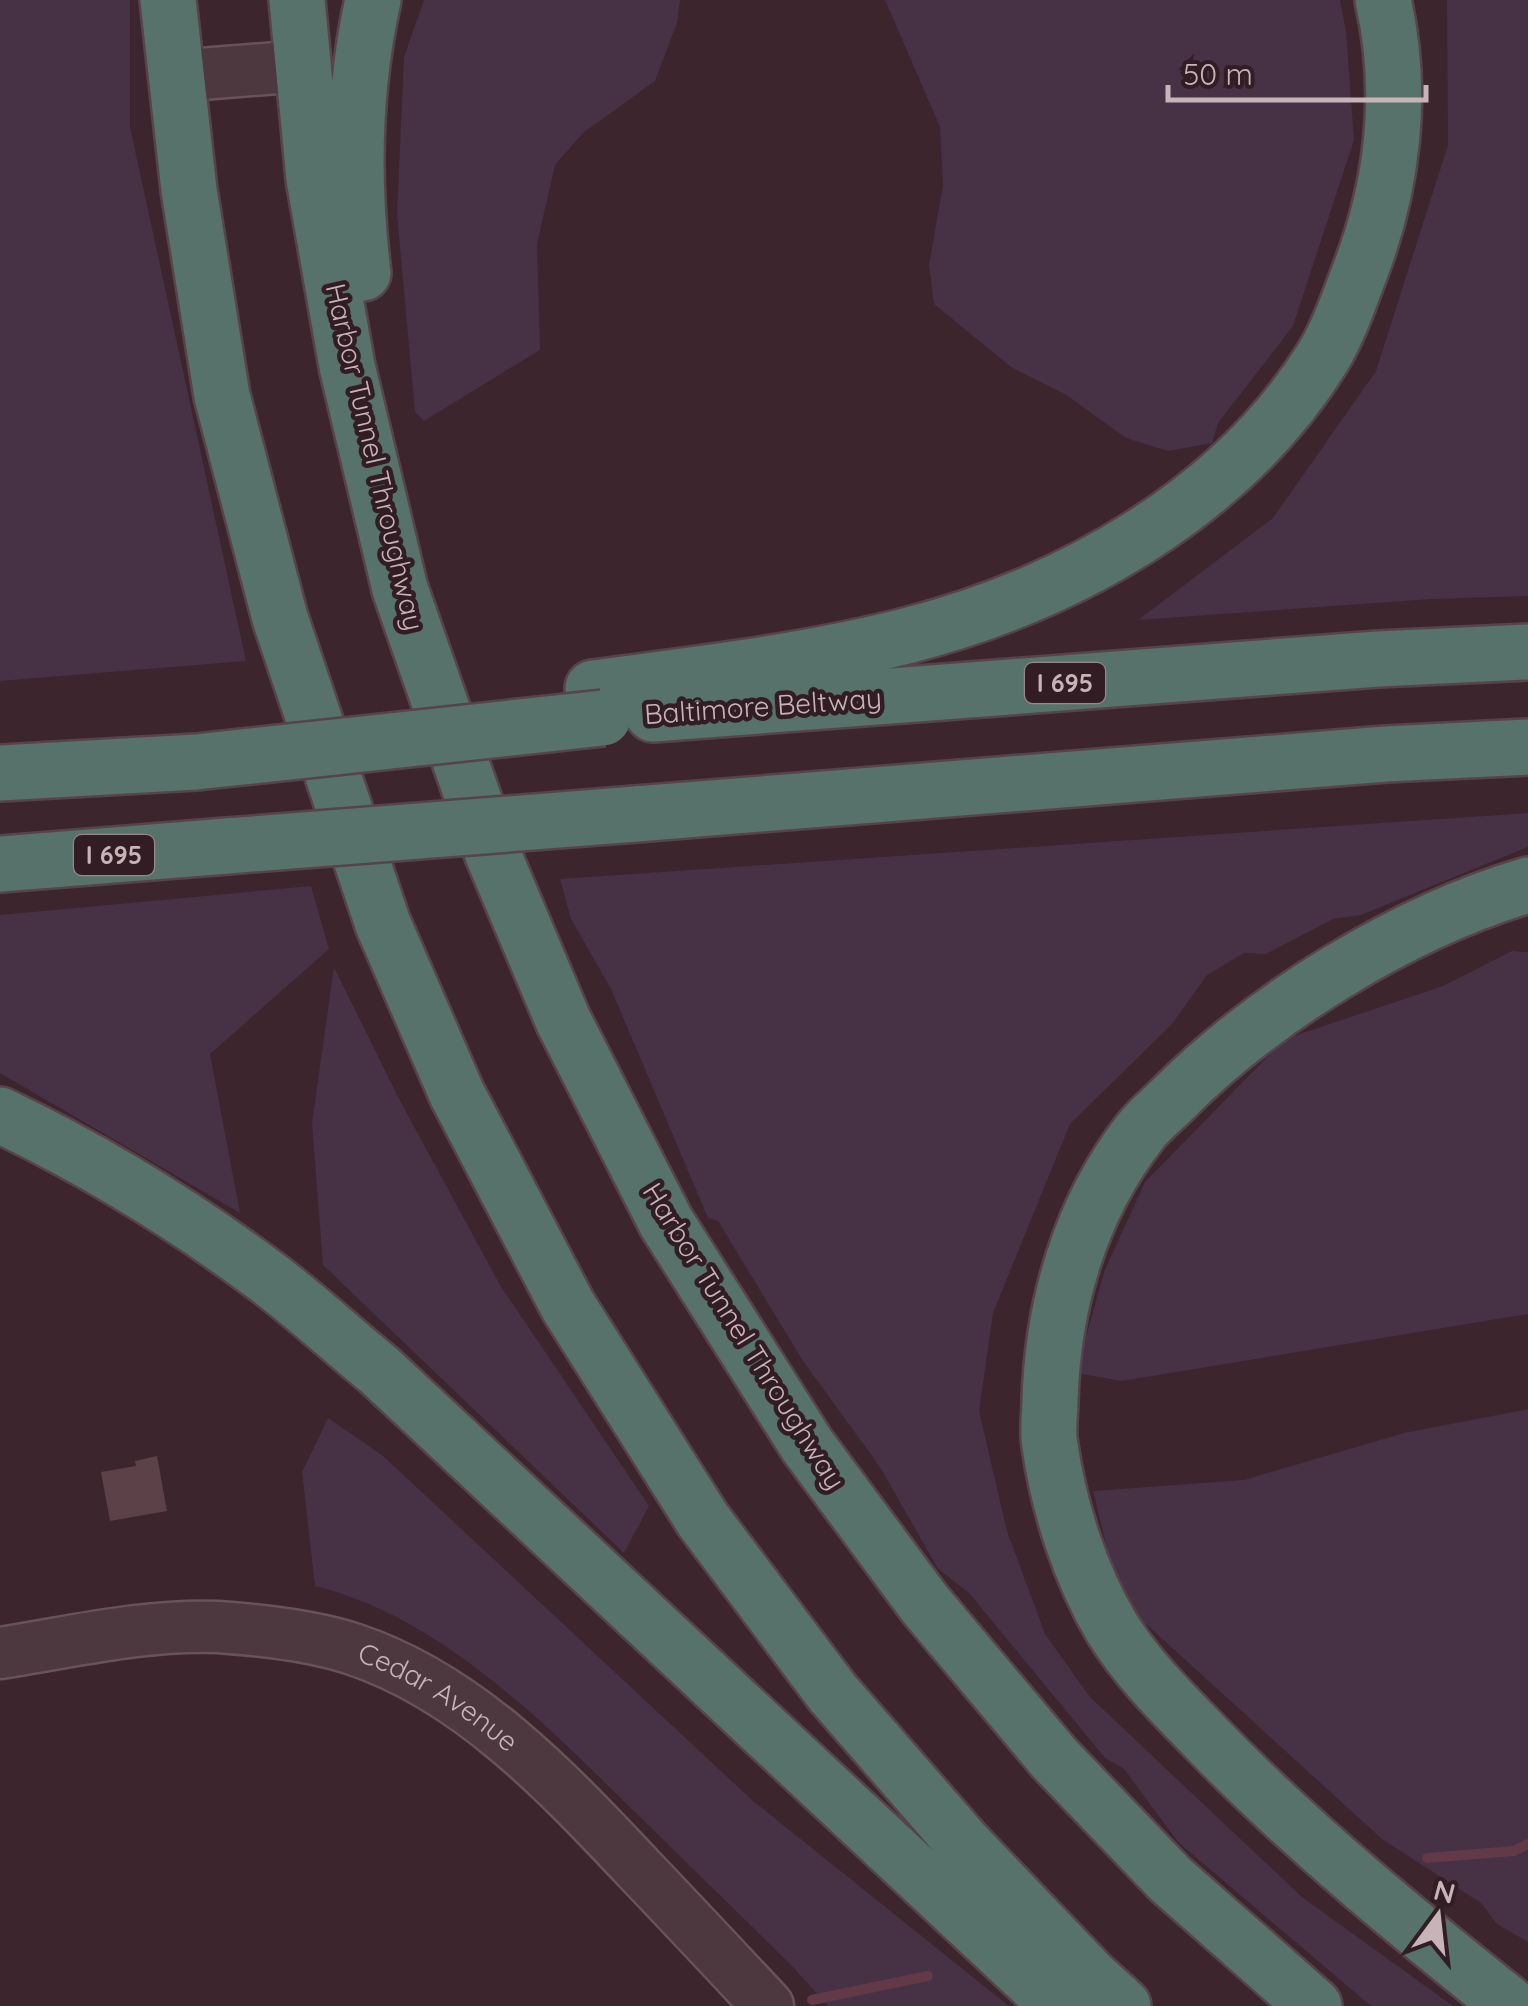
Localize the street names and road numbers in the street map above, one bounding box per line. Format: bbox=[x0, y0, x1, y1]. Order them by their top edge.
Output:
street label: Harbor Tunnel Throughway bbox=[319, 280, 432, 634]
road number: I 695 bbox=[1025, 663, 1105, 703]
street label: Baltimore Beltway bbox=[643, 680, 883, 731]
road number: I 695 bbox=[74, 835, 154, 875]
street label: Harbor Tunnel Throughway bbox=[636, 1176, 853, 1496]
street label: Cedar Avenue bbox=[353, 1634, 526, 1759]

